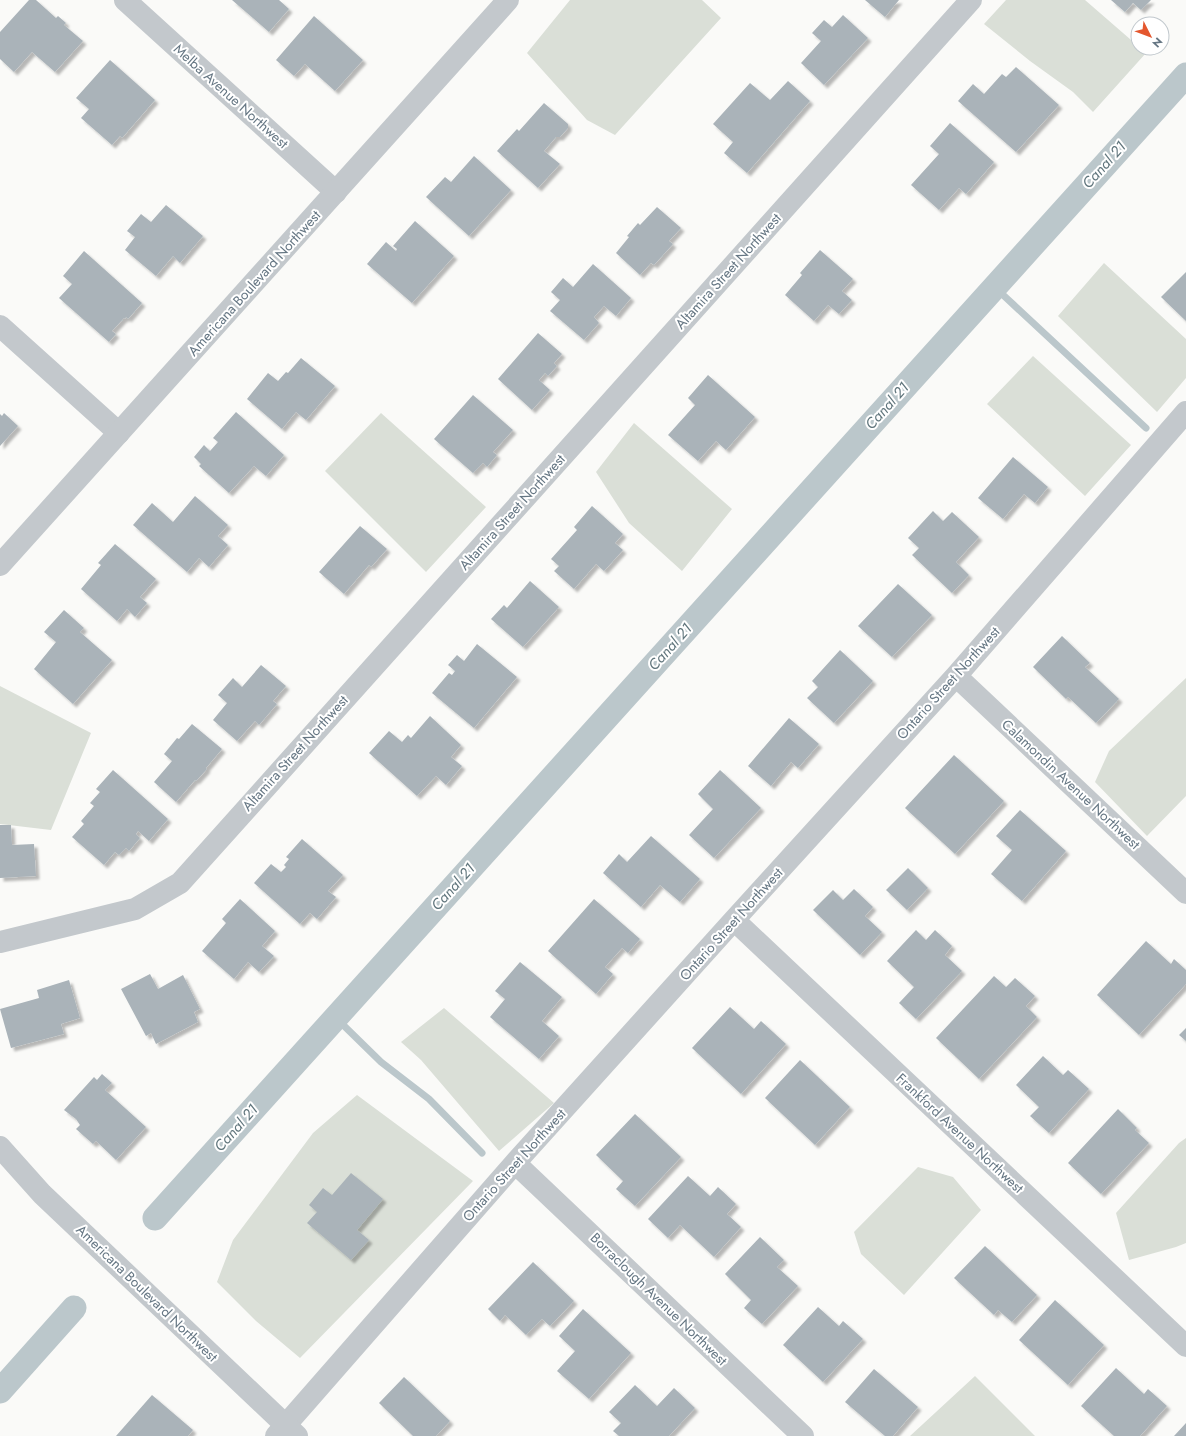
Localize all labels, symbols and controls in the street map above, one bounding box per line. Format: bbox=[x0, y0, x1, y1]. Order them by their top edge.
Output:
north arrow bbox=[1130, 16, 1170, 56]
text: N bbox=[1149, 34, 1166, 51]
street label: Melba Avenue Northwest bbox=[169, 39, 293, 153]
water label: Canal 21 bbox=[1077, 136, 1132, 194]
street label: Americana Boulevard Northwest bbox=[183, 205, 325, 360]
street label: Altamira Street Northwest bbox=[670, 208, 786, 333]
water label: Canal 21 bbox=[860, 377, 915, 435]
street label: Altamira Street Northwest bbox=[454, 449, 570, 574]
water label: Canal 21 bbox=[643, 618, 698, 676]
street label: Ontario Street Northwest bbox=[892, 622, 1005, 744]
street label: Altamira Street Northwest bbox=[237, 690, 353, 815]
street label: Calamondin Avenue Northwest bbox=[997, 714, 1145, 854]
water label: Canal 21 bbox=[426, 858, 481, 916]
street label: Ontario Street Northwest bbox=[675, 863, 788, 985]
street label: Frankford Avenue Northwest bbox=[892, 1069, 1029, 1198]
water label: Canal 21 bbox=[209, 1099, 264, 1157]
street label: Ontario Street Northwest bbox=[458, 1104, 571, 1226]
street label: Americana Boulevard Northwest bbox=[72, 1220, 223, 1367]
street label: Borraclough Avenue Northwest bbox=[586, 1228, 732, 1370]

